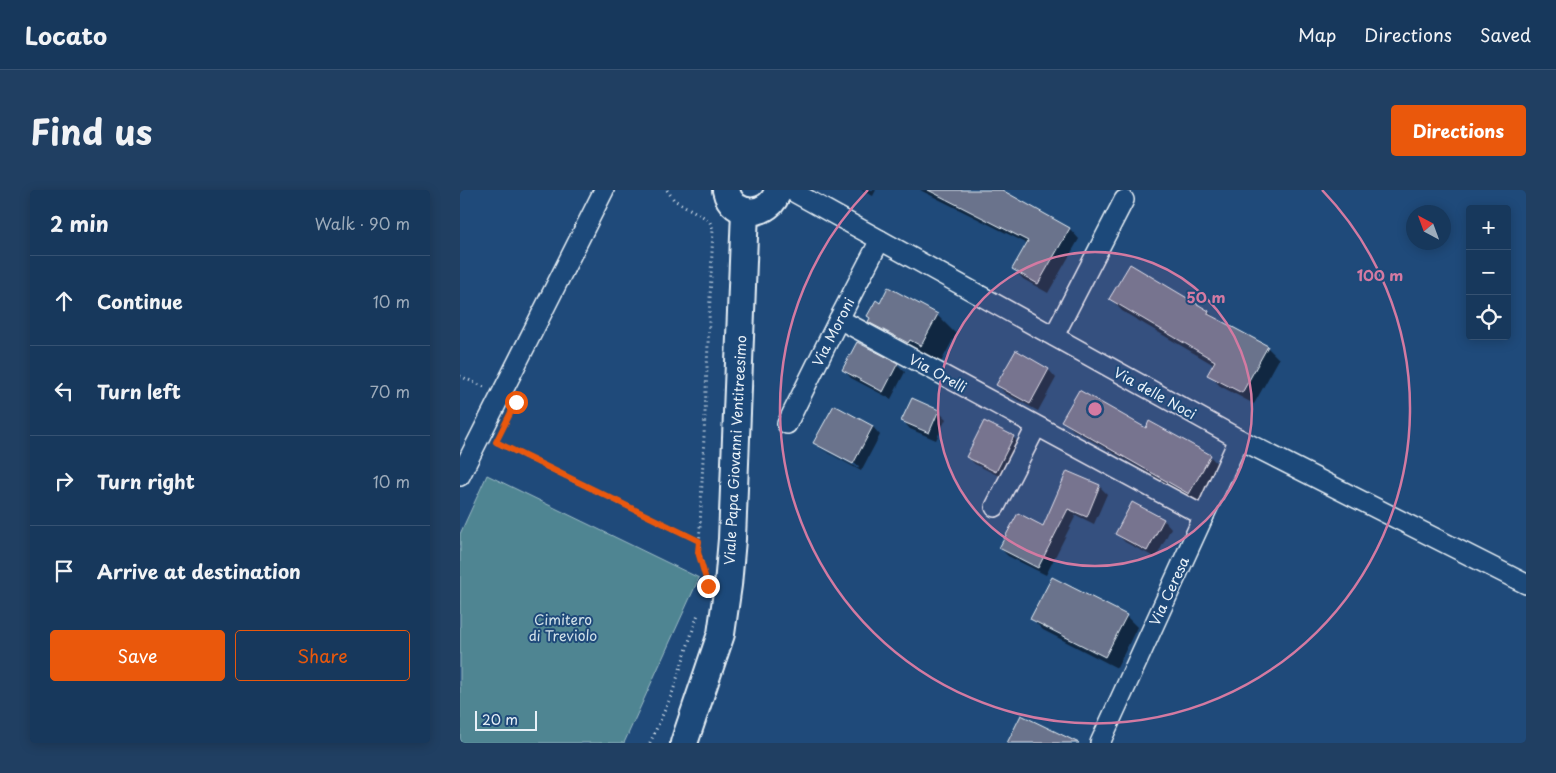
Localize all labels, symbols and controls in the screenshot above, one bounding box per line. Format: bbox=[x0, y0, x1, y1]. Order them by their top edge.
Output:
text: Locato bbox=[25, 17, 107, 53]
text: Map bbox=[1298, 21, 1336, 48]
text: Directions bbox=[1364, 21, 1452, 48]
text: Saved bbox=[1480, 21, 1531, 48]
text: Find us bbox=[30, 104, 152, 157]
button: Directions bbox=[1391, 105, 1526, 156]
north arrow bbox=[1406, 205, 1451, 250]
map controls bbox=[1466, 205, 1511, 340]
button: + bbox=[1466, 205, 1511, 250]
text: 2 min bbox=[50, 207, 109, 239]
text: Walk · 90 m bbox=[315, 211, 410, 235]
button: − bbox=[1466, 250, 1511, 295]
text: 100 m bbox=[1357, 263, 1403, 286]
text: 50 m bbox=[1187, 285, 1225, 308]
icon: ahead bbox=[50, 287, 78, 315]
text: Continue bbox=[97, 287, 183, 315]
text: 10 m bbox=[373, 289, 410, 313]
street label: Via Moroni bbox=[807, 294, 859, 370]
button: locate bbox=[1466, 295, 1511, 340]
street label: Viale Papa Giovanni Ventitreesimo bbox=[718, 334, 752, 565]
street label: Via Orelli bbox=[905, 348, 971, 398]
street label: Via delle Noci bbox=[1110, 362, 1200, 424]
icon: left bbox=[50, 377, 78, 405]
text: Turn left bbox=[97, 377, 181, 405]
text: 70 m bbox=[370, 379, 410, 403]
route start bbox=[505, 391, 528, 414]
centre of rings bbox=[1086, 400, 1104, 418]
icon: right bbox=[50, 467, 78, 495]
text: Turn right bbox=[97, 467, 195, 495]
text: 10 m bbox=[373, 469, 410, 493]
street label: Via Ceresa bbox=[1144, 553, 1194, 629]
icon: arrive bbox=[50, 557, 78, 585]
text: Arrive at destination bbox=[97, 557, 301, 585]
route end bbox=[697, 575, 720, 598]
park label: Cimitero di Treviolo bbox=[529, 609, 597, 646]
button: Save bbox=[50, 630, 225, 681]
button: Share bbox=[235, 630, 410, 681]
scale bar bbox=[475, 708, 538, 731]
text: 20 m bbox=[482, 709, 518, 730]

